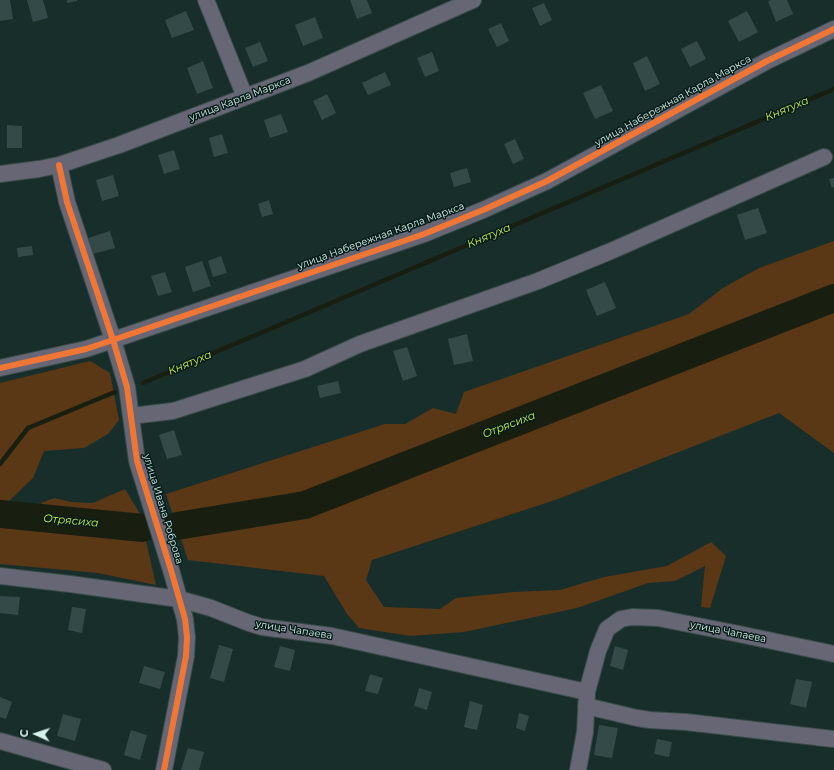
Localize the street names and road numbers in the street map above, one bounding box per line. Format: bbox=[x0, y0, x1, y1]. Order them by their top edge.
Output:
street label: улица Набережная Карла Маркса bbox=[593, 53, 753, 149]
street label: улица Карла Маркса bbox=[188, 74, 292, 124]
street label: улица Набережная Карла Маркса bbox=[296, 200, 466, 272]
street label: улица Ивана Роброва bbox=[141, 453, 185, 565]
street label: улица Чапаева bbox=[255, 618, 333, 642]
street label: улица Чапаева bbox=[689, 619, 767, 645]

